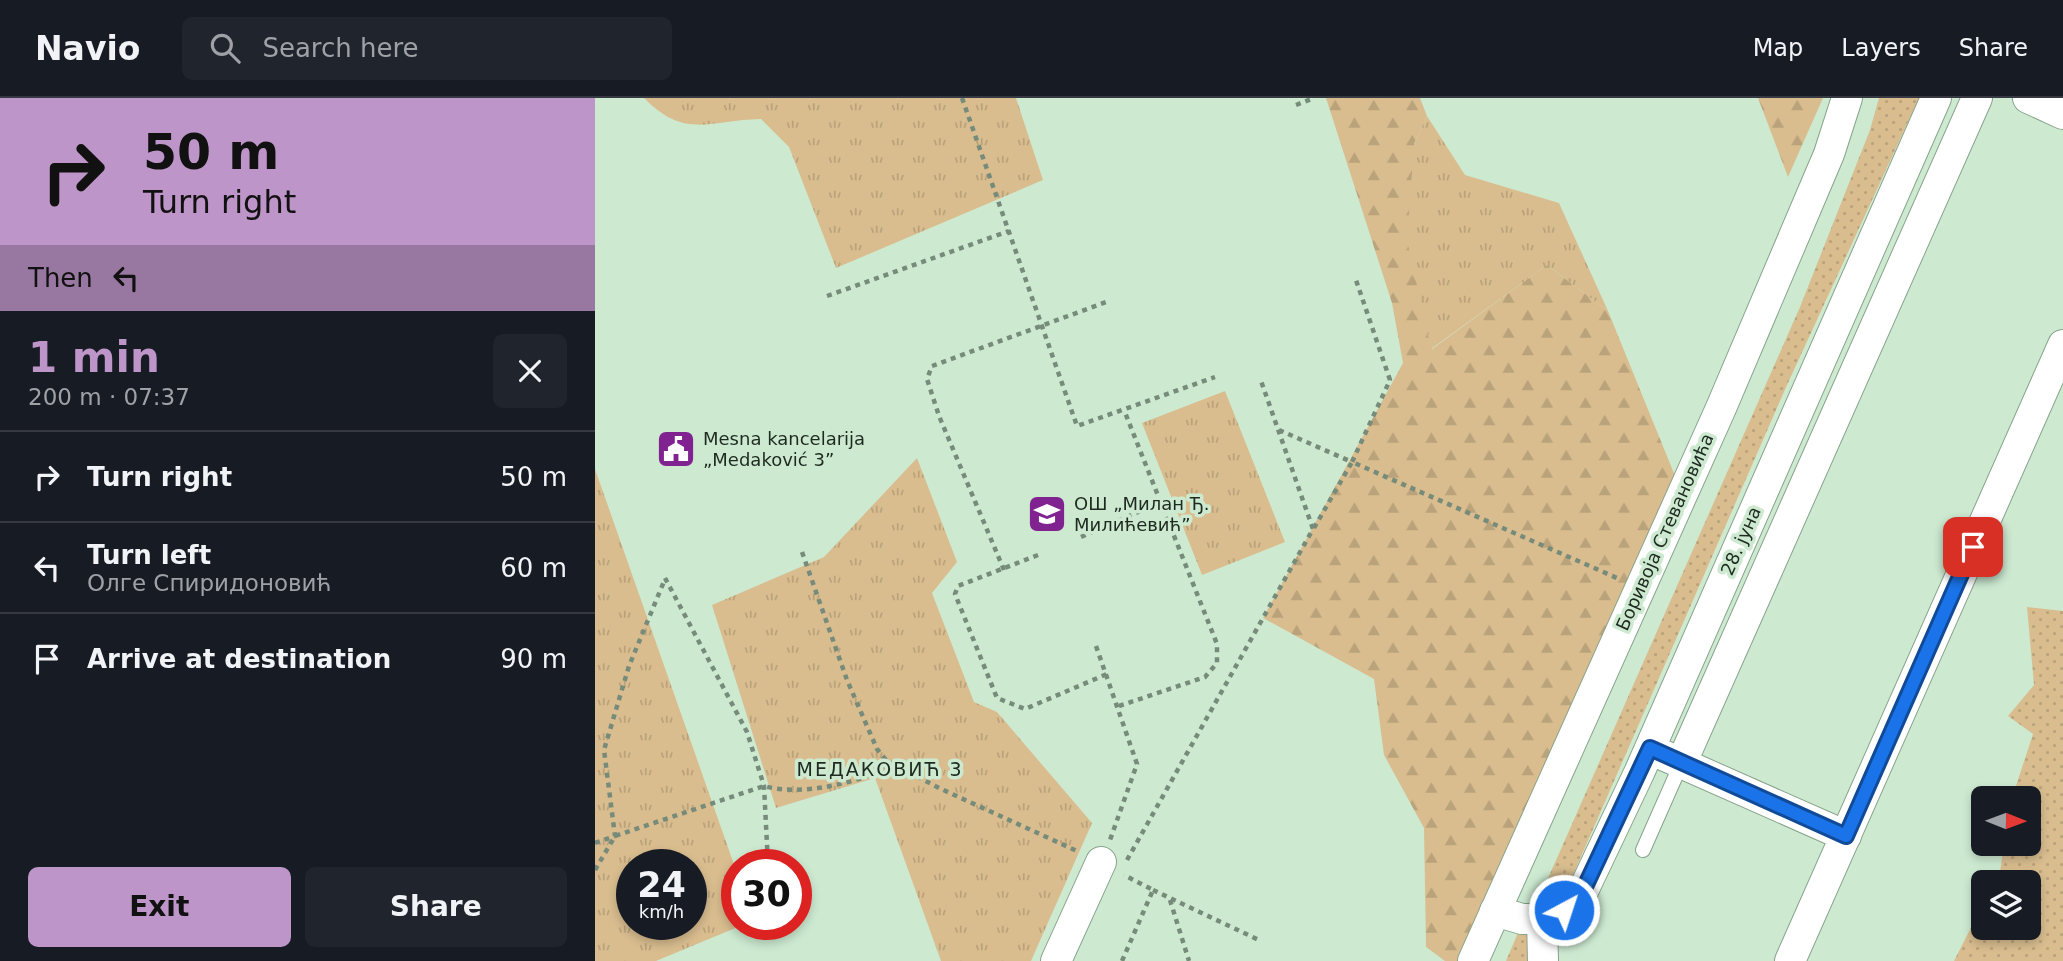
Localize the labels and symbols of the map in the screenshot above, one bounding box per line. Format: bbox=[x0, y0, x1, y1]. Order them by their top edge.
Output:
public building icon: Mesna kancelarija „Medaković 3” bbox=[655, 428, 697, 470]
place label: Mesna kancelarija „Medaković 3” bbox=[703, 428, 865, 470]
street label: Боривоја Стевановића bbox=[1612, 430, 1718, 634]
school or university icon: ОШ „Милан Ђ. Милићевић” bbox=[1026, 493, 1068, 535]
place label: ОШ „Милан Ђ. Милићевић” bbox=[1074, 493, 1210, 535]
street label: 28. јуна bbox=[1716, 503, 1765, 578]
pin bbox=[1943, 517, 2003, 577]
district label: МЕДАКОВИЋ 3 bbox=[797, 758, 964, 780]
north arrow bbox=[1971, 786, 2041, 856]
speed limit sign: 30 bbox=[721, 849, 812, 940]
position arrow bbox=[1527, 873, 1601, 947]

